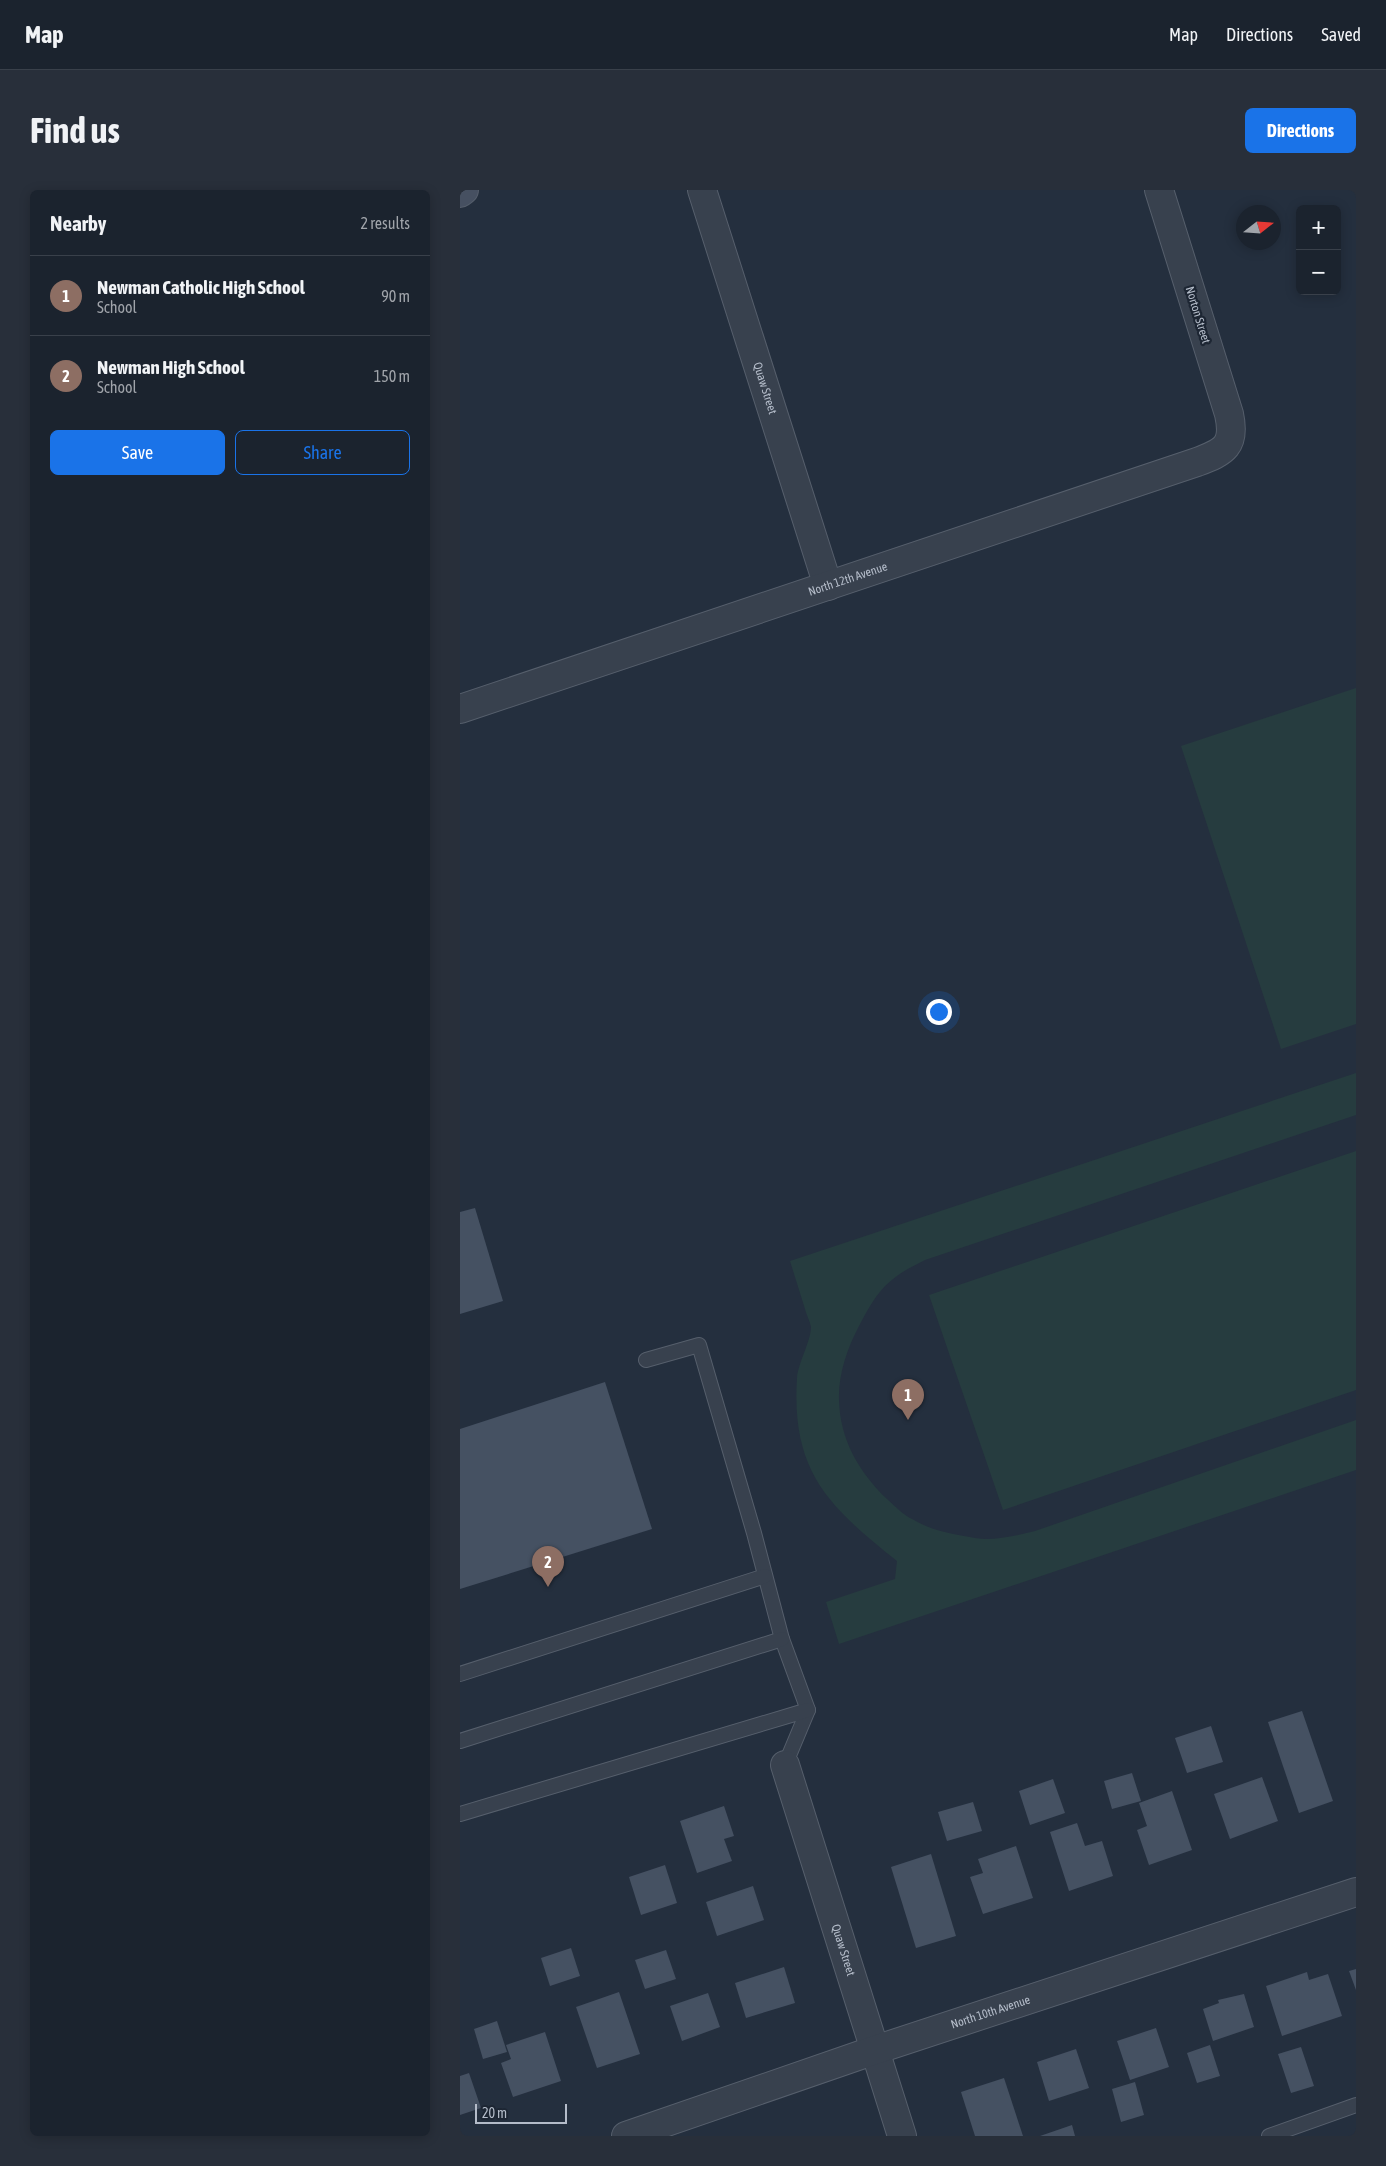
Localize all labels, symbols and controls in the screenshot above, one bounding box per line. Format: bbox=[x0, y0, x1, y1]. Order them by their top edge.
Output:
text: Map bbox=[25, 21, 64, 48]
text: Map bbox=[1169, 24, 1198, 45]
text: Directions bbox=[1226, 24, 1293, 45]
text: Saved bbox=[1321, 24, 1361, 45]
button: Directions bbox=[1245, 108, 1356, 153]
text: Find us bbox=[30, 110, 120, 150]
north arrow bbox=[1236, 205, 1281, 250]
map controls bbox=[1296, 205, 1341, 295]
button: + bbox=[1296, 205, 1341, 250]
text: Nearby bbox=[50, 211, 106, 235]
text: 2 results bbox=[360, 214, 410, 232]
button: − bbox=[1296, 250, 1341, 295]
text: Newman Catholic High School bbox=[97, 276, 305, 298]
street label: Norton Street bbox=[1183, 285, 1213, 346]
text: 1 bbox=[62, 287, 70, 305]
text: 90 m bbox=[381, 287, 410, 305]
text: School bbox=[97, 298, 137, 316]
text: Newman High School bbox=[97, 356, 245, 378]
street label: Quaw Street bbox=[750, 361, 780, 416]
text: 2 bbox=[62, 367, 70, 385]
text: 150 m bbox=[374, 367, 410, 385]
text: School bbox=[97, 378, 137, 396]
button: Save bbox=[50, 430, 225, 475]
button: Share bbox=[235, 430, 410, 475]
street label: North 12th Avenue bbox=[806, 559, 889, 599]
your location bbox=[926, 999, 952, 1025]
pin: 1 bbox=[892, 1379, 924, 1420]
pin: 2 bbox=[532, 1546, 564, 1587]
street label: Quaw Street bbox=[829, 1922, 858, 1978]
street label: North 10th Avenue bbox=[949, 1993, 1032, 2032]
scale bar bbox=[475, 2101, 568, 2124]
text: 20 m bbox=[482, 2105, 507, 2121]

